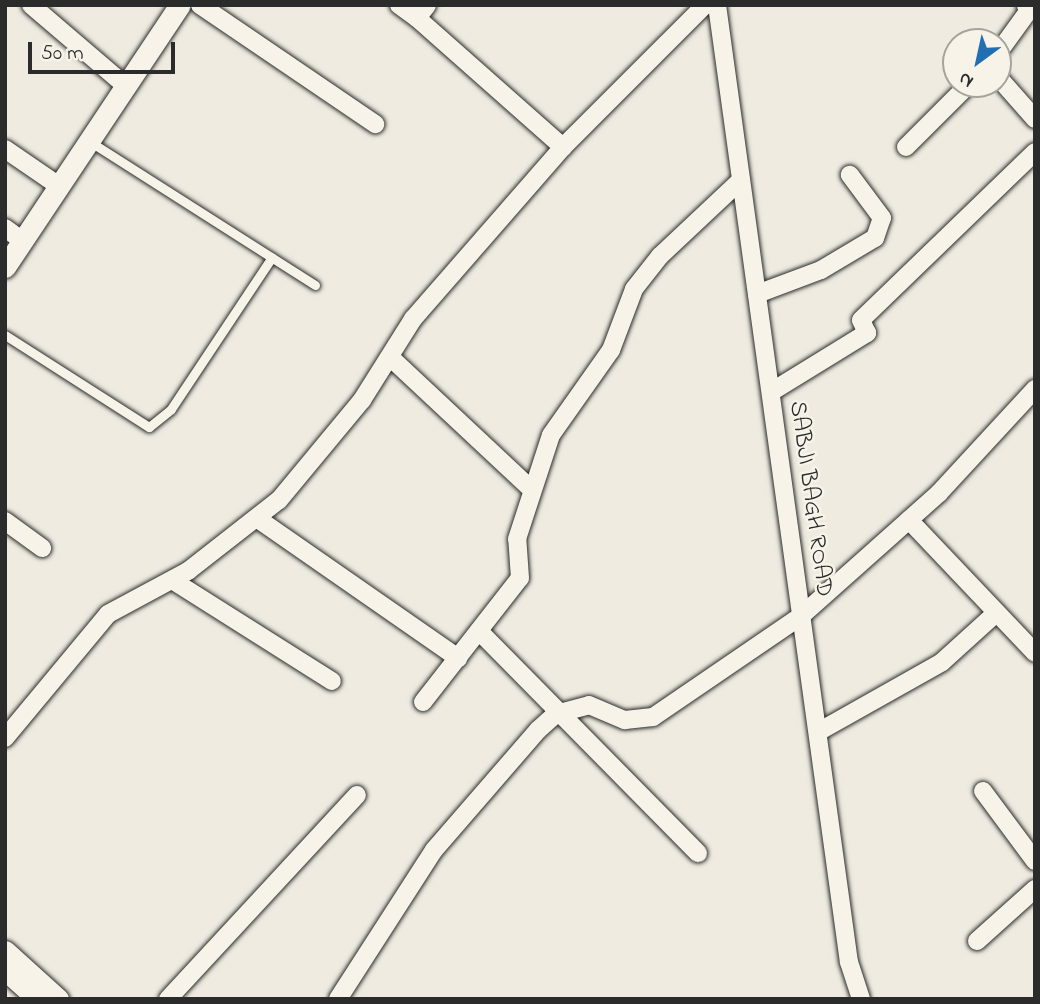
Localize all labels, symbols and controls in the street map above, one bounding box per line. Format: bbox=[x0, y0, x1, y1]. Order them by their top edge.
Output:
scale bar bbox=[32, 28, 178, 72]
north arrow bbox=[942, 28, 1012, 98]
text: 50 m bbox=[41, 39, 84, 69]
text: N bbox=[954, 65, 979, 94]
street label: SABJI BAGH ROAD bbox=[782, 399, 838, 599]

